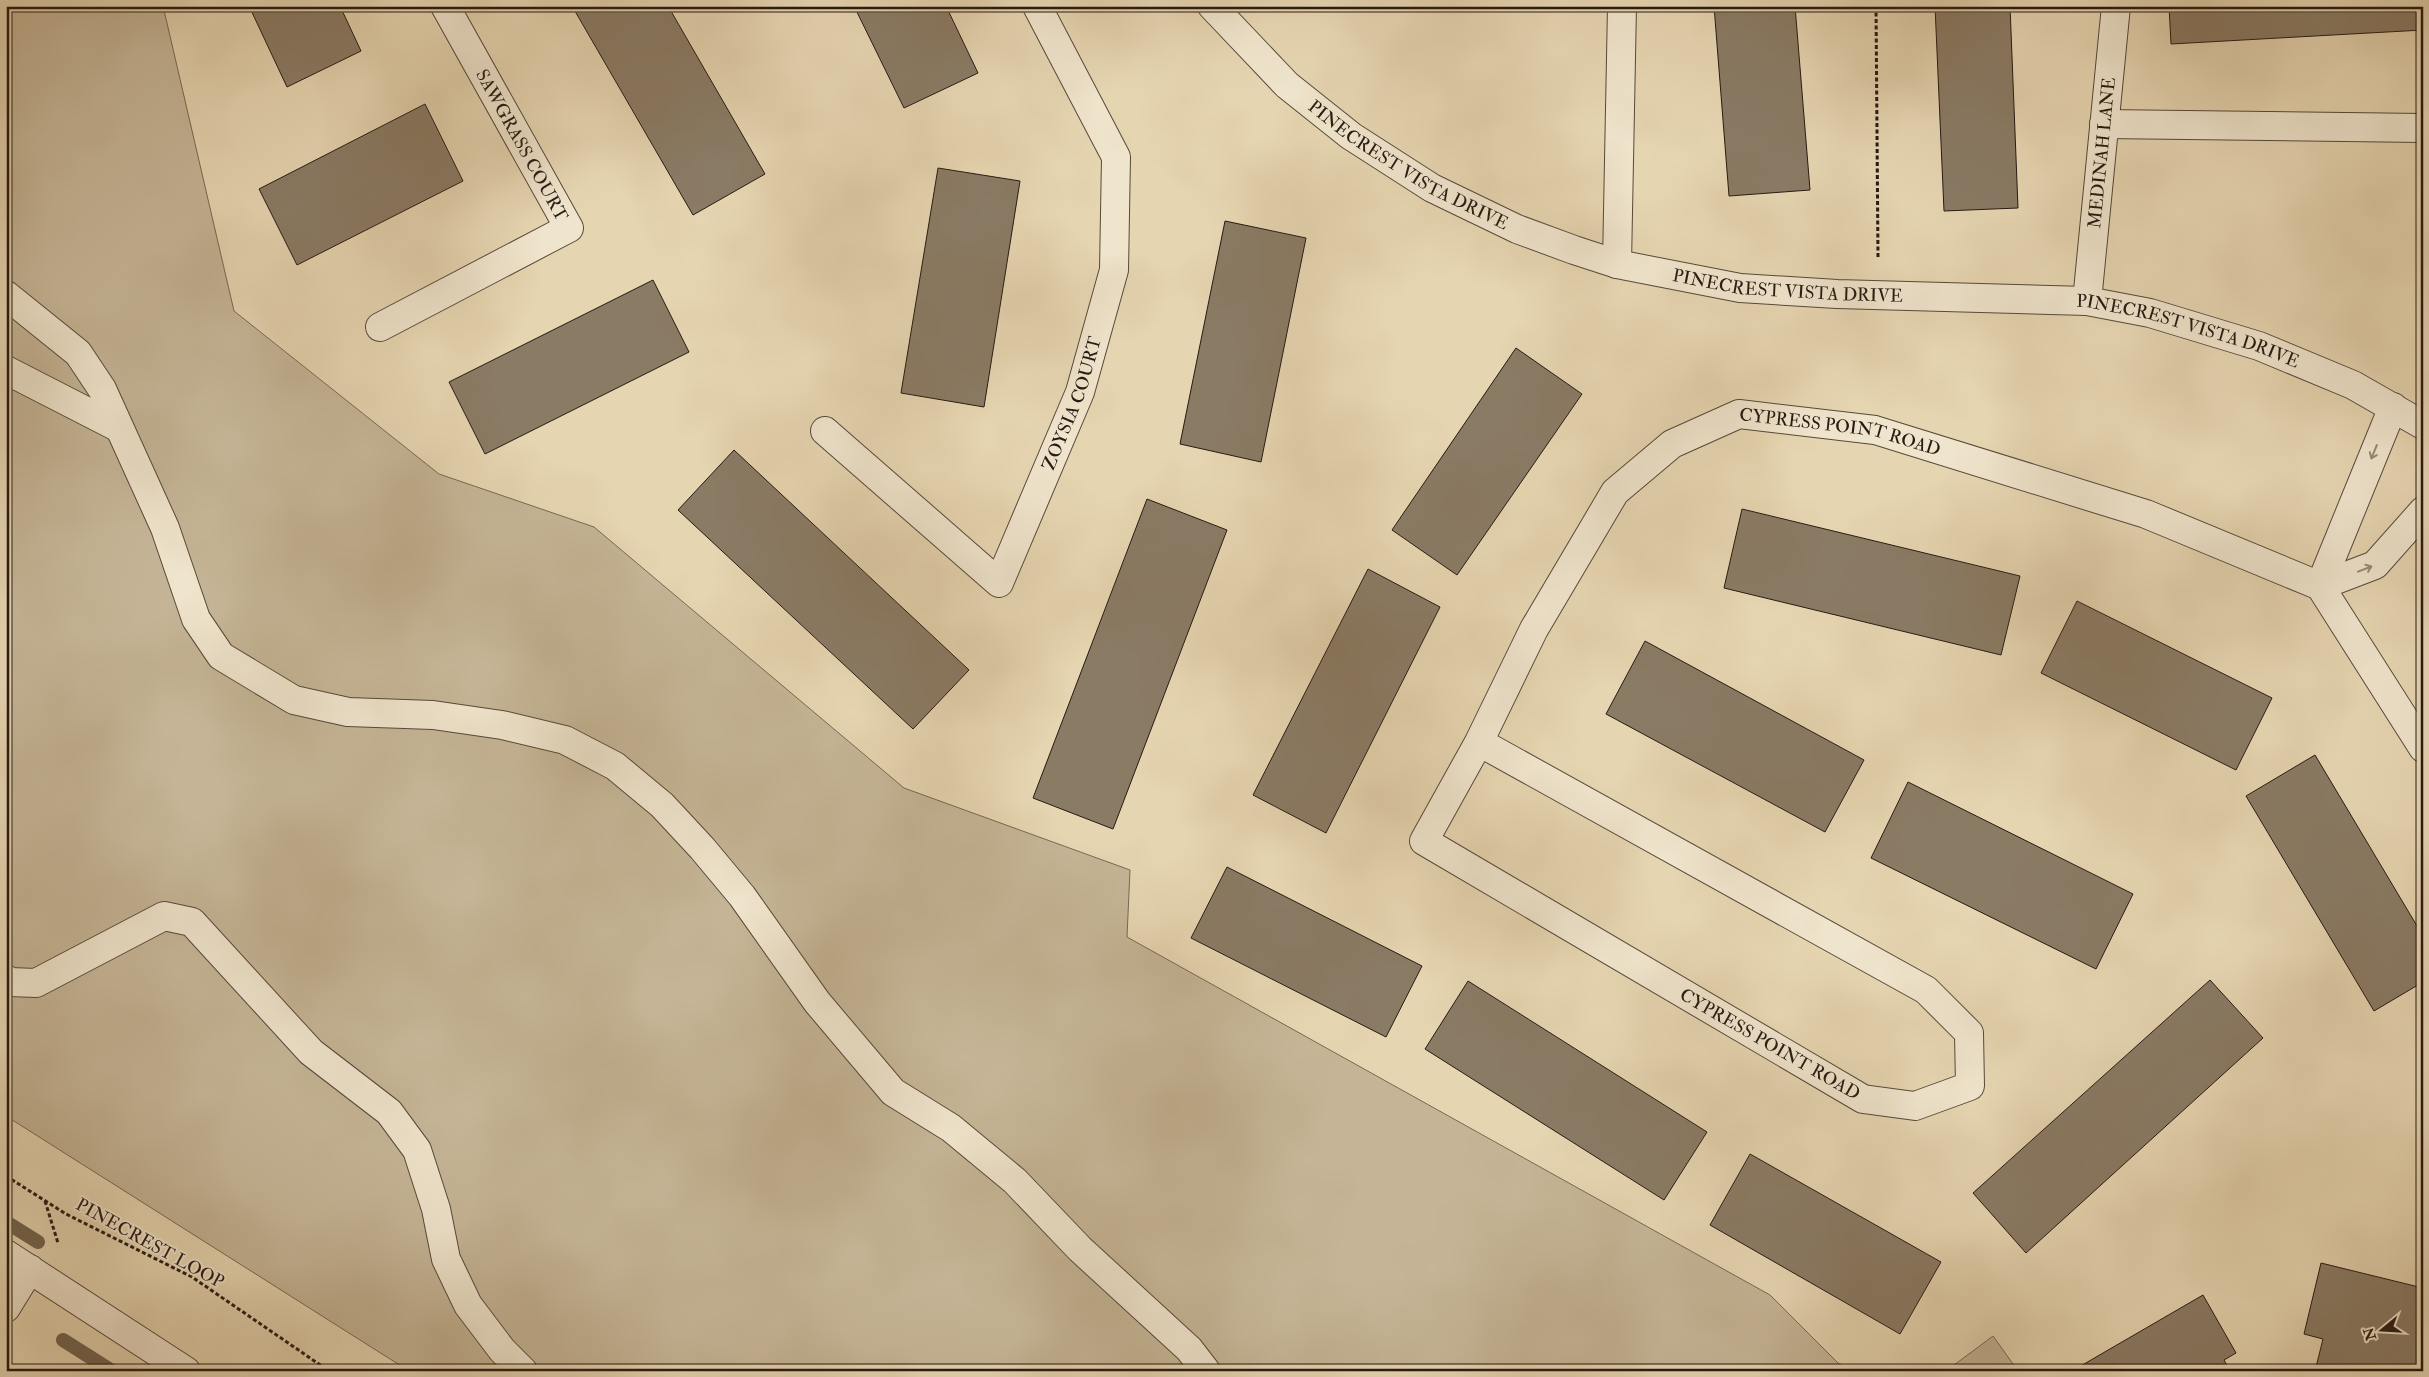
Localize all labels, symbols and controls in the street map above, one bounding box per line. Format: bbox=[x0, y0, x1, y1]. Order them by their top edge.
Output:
street label: SAWGRASS COURT bbox=[470, 65, 573, 226]
street label: MEDINAH LANE bbox=[2083, 76, 2121, 229]
street label: PINECREST VISTA DRIVE bbox=[1303, 95, 1512, 235]
street label: PINECREST VISTA DRIVE bbox=[1671, 264, 1903, 308]
street label: PINECREST VISTA DRIVE bbox=[2076, 290, 2303, 373]
street label: ZOYSIA COURT bbox=[1037, 333, 1107, 474]
street label: CYPRESS POINT ROAD bbox=[1738, 403, 1943, 462]
one-way arrow bbox=[2369, 444, 2379, 459]
one-way arrow bbox=[2357, 564, 2373, 573]
street label: CYPRESS POINT ROAD bbox=[1675, 983, 1864, 1106]
street label: PINECREST LOOP bbox=[72, 1193, 228, 1294]
north arrow bbox=[2356, 1304, 2406, 1354]
text: N bbox=[2360, 1325, 2380, 1343]

